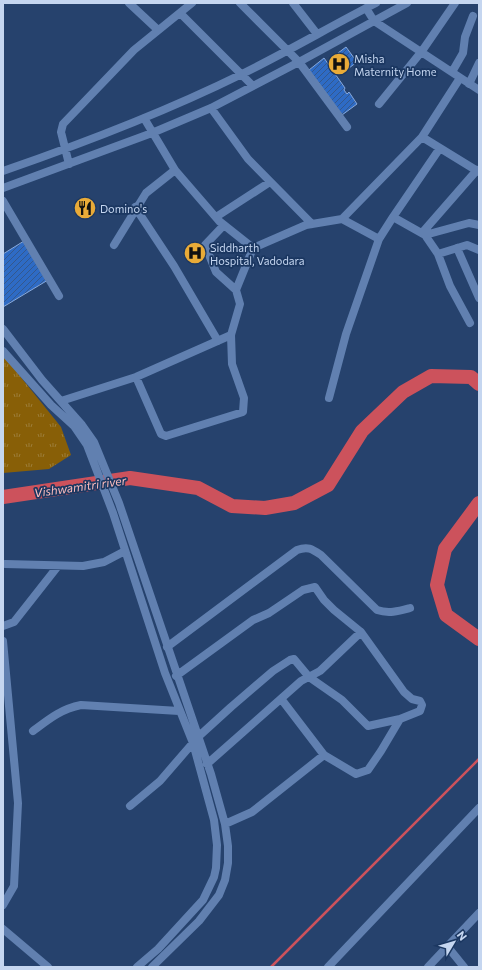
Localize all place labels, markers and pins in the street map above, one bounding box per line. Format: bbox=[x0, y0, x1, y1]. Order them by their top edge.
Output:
hospital icon: Misha Maternity Home bbox=[326, 51, 352, 77]
place label: Misha Maternity Home bbox=[354, 52, 437, 78]
restaurant icon: Domino's bbox=[72, 195, 98, 221]
place label: Domino's bbox=[100, 202, 147, 215]
hospital icon: Siddharth Hospital, Vadodara bbox=[182, 240, 208, 266]
place label: Siddharth Hospital, Vadodara bbox=[210, 241, 305, 267]

